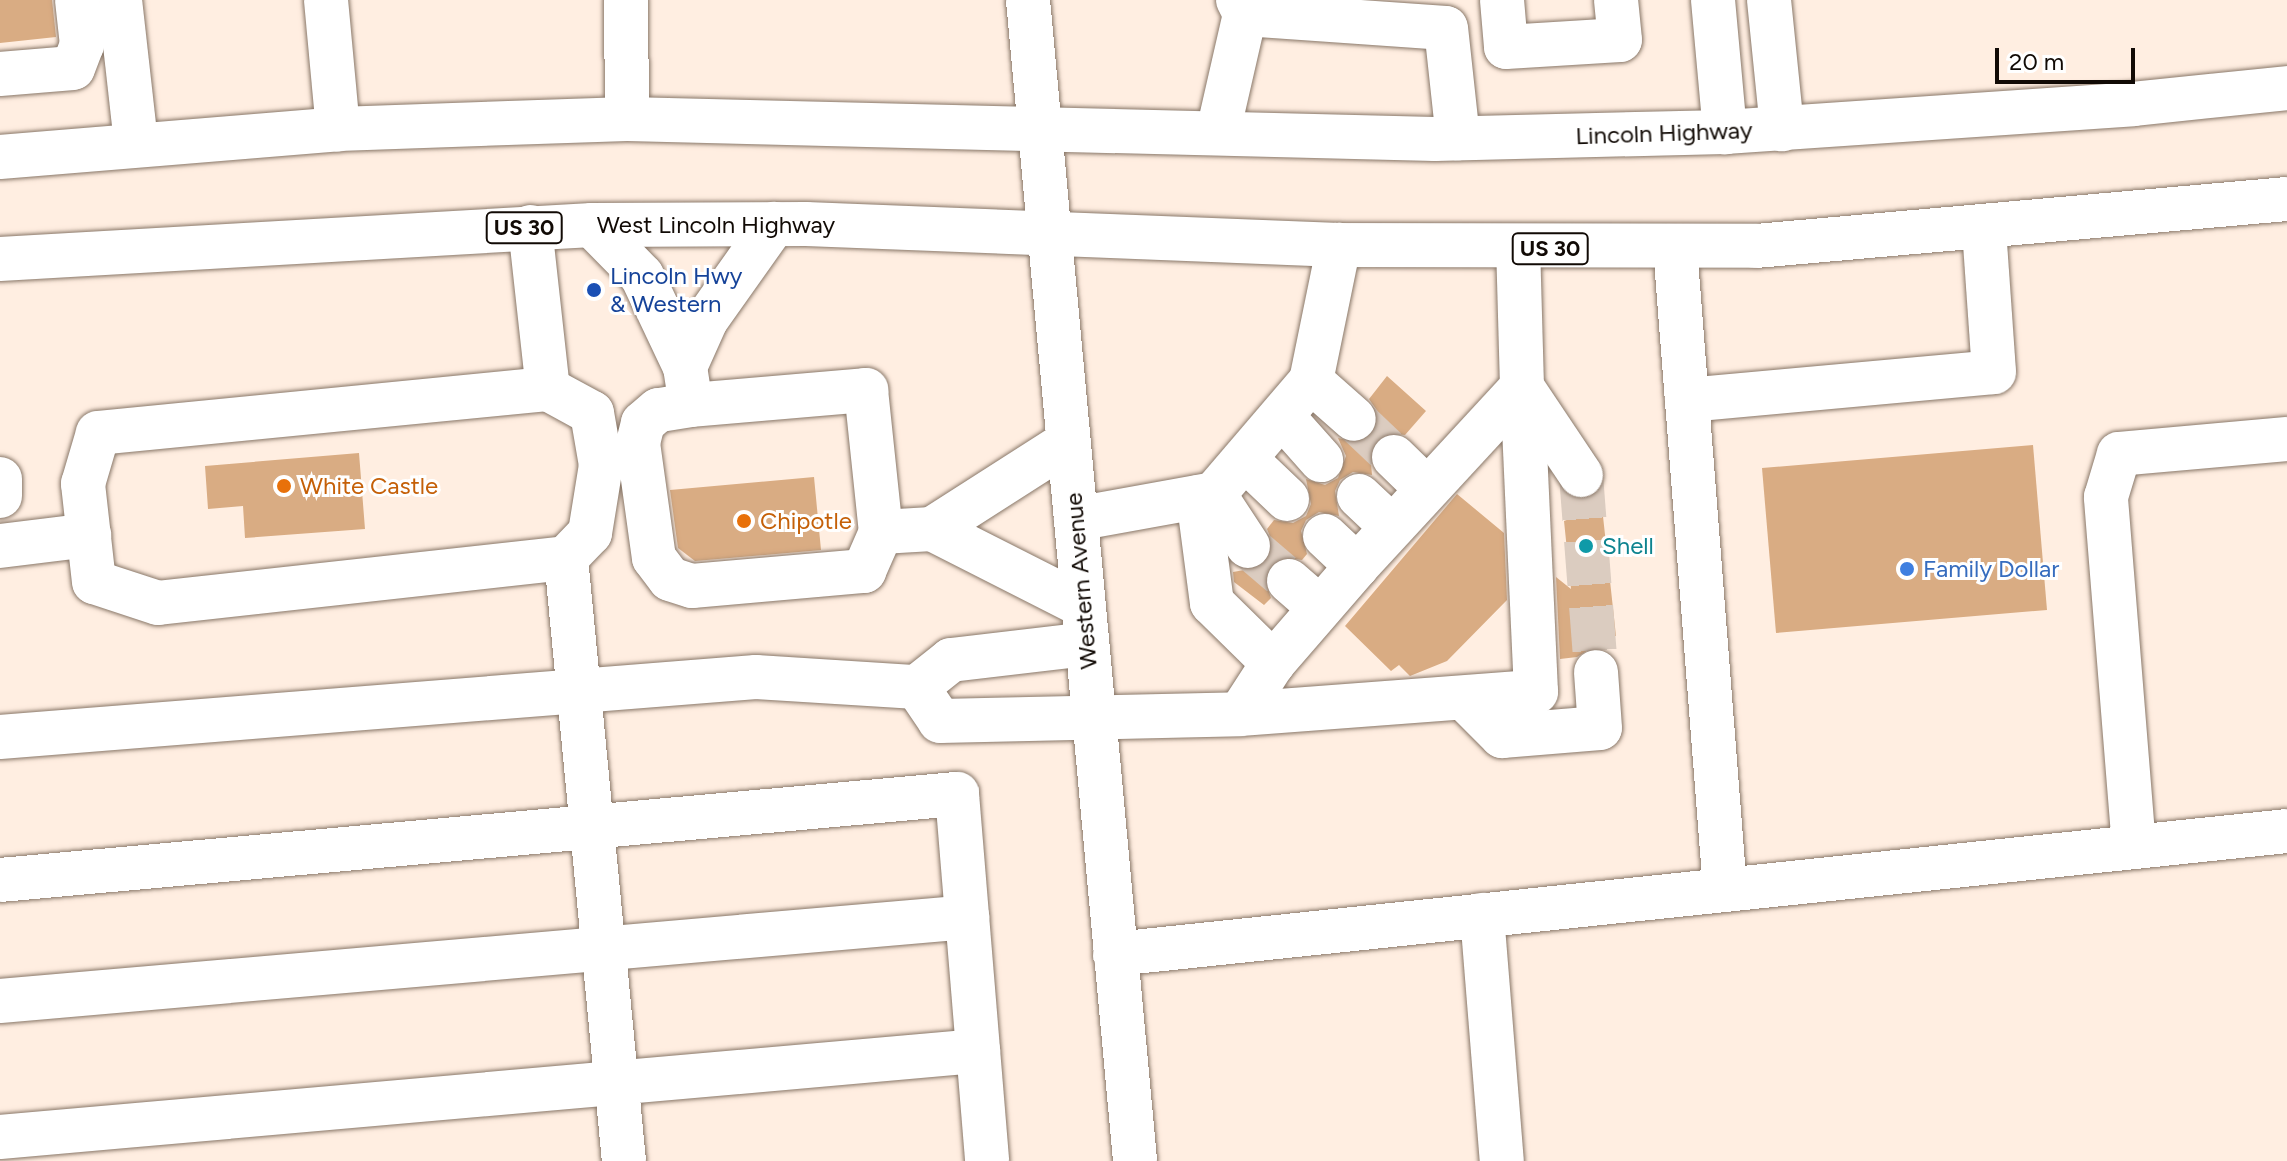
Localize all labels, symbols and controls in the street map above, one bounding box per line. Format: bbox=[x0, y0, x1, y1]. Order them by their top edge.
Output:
scale bar bbox=[1999, 32, 2139, 82]
text: 20 m bbox=[2009, 47, 2064, 76]
street label: Lincoln Highway bbox=[1575, 116, 1753, 150]
road number: US 30 bbox=[484, 210, 564, 246]
street label: West Lincoln Highway bbox=[597, 211, 835, 239]
road number: US 30 bbox=[1510, 231, 1590, 267]
place label: Lincoln Hwy & Western bbox=[610, 262, 742, 318]
marker: Lincoln Hwy & Western bbox=[585, 281, 603, 299]
place label: White Castle bbox=[300, 472, 438, 500]
marker: White Castle bbox=[275, 477, 293, 495]
street label: Western Avenue bbox=[1059, 492, 1103, 670]
place label: Chipotle bbox=[760, 507, 852, 535]
marker: Chipotle bbox=[735, 512, 753, 530]
place label: Shell bbox=[1602, 532, 1654, 560]
marker: Shell bbox=[1577, 537, 1595, 555]
place label: Family Dollar bbox=[1923, 555, 2059, 583]
marker: Family Dollar bbox=[1898, 560, 1916, 578]

